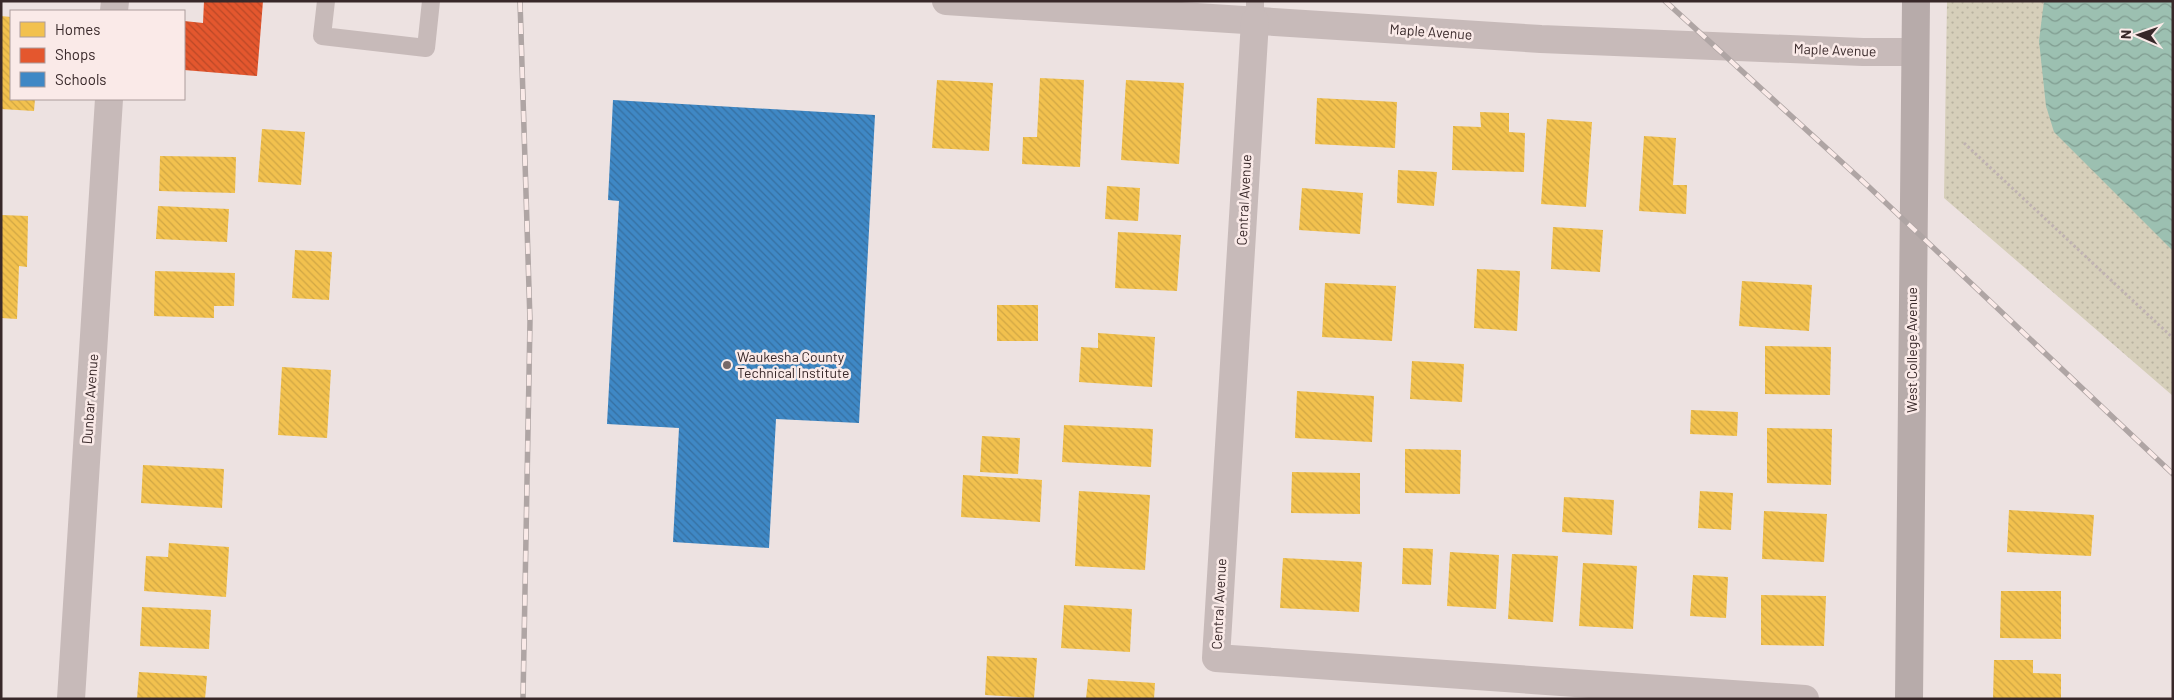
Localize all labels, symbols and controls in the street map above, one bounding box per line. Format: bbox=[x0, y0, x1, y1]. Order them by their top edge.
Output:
legend bbox=[10, 10, 185, 100]
north arrow bbox=[2114, 10, 2164, 60]
text: Homes bbox=[55, 20, 100, 38]
street label: Maple Avenue bbox=[1389, 20, 1473, 43]
text: N bbox=[2117, 30, 2134, 39]
street label: Maple Avenue bbox=[1793, 40, 1877, 59]
text: Shops bbox=[55, 45, 95, 63]
text: Schools bbox=[55, 70, 107, 88]
street label: Central Avenue bbox=[1233, 154, 1254, 246]
street label: West College Avenue bbox=[1903, 287, 1920, 413]
place label: Waukesha County Technical Institute bbox=[737, 348, 849, 381]
street label: Dunbar Avenue bbox=[78, 353, 101, 445]
marker: Waukesha County Technical Institute bbox=[721, 359, 733, 371]
street label: Central Avenue bbox=[1208, 558, 1229, 650]

